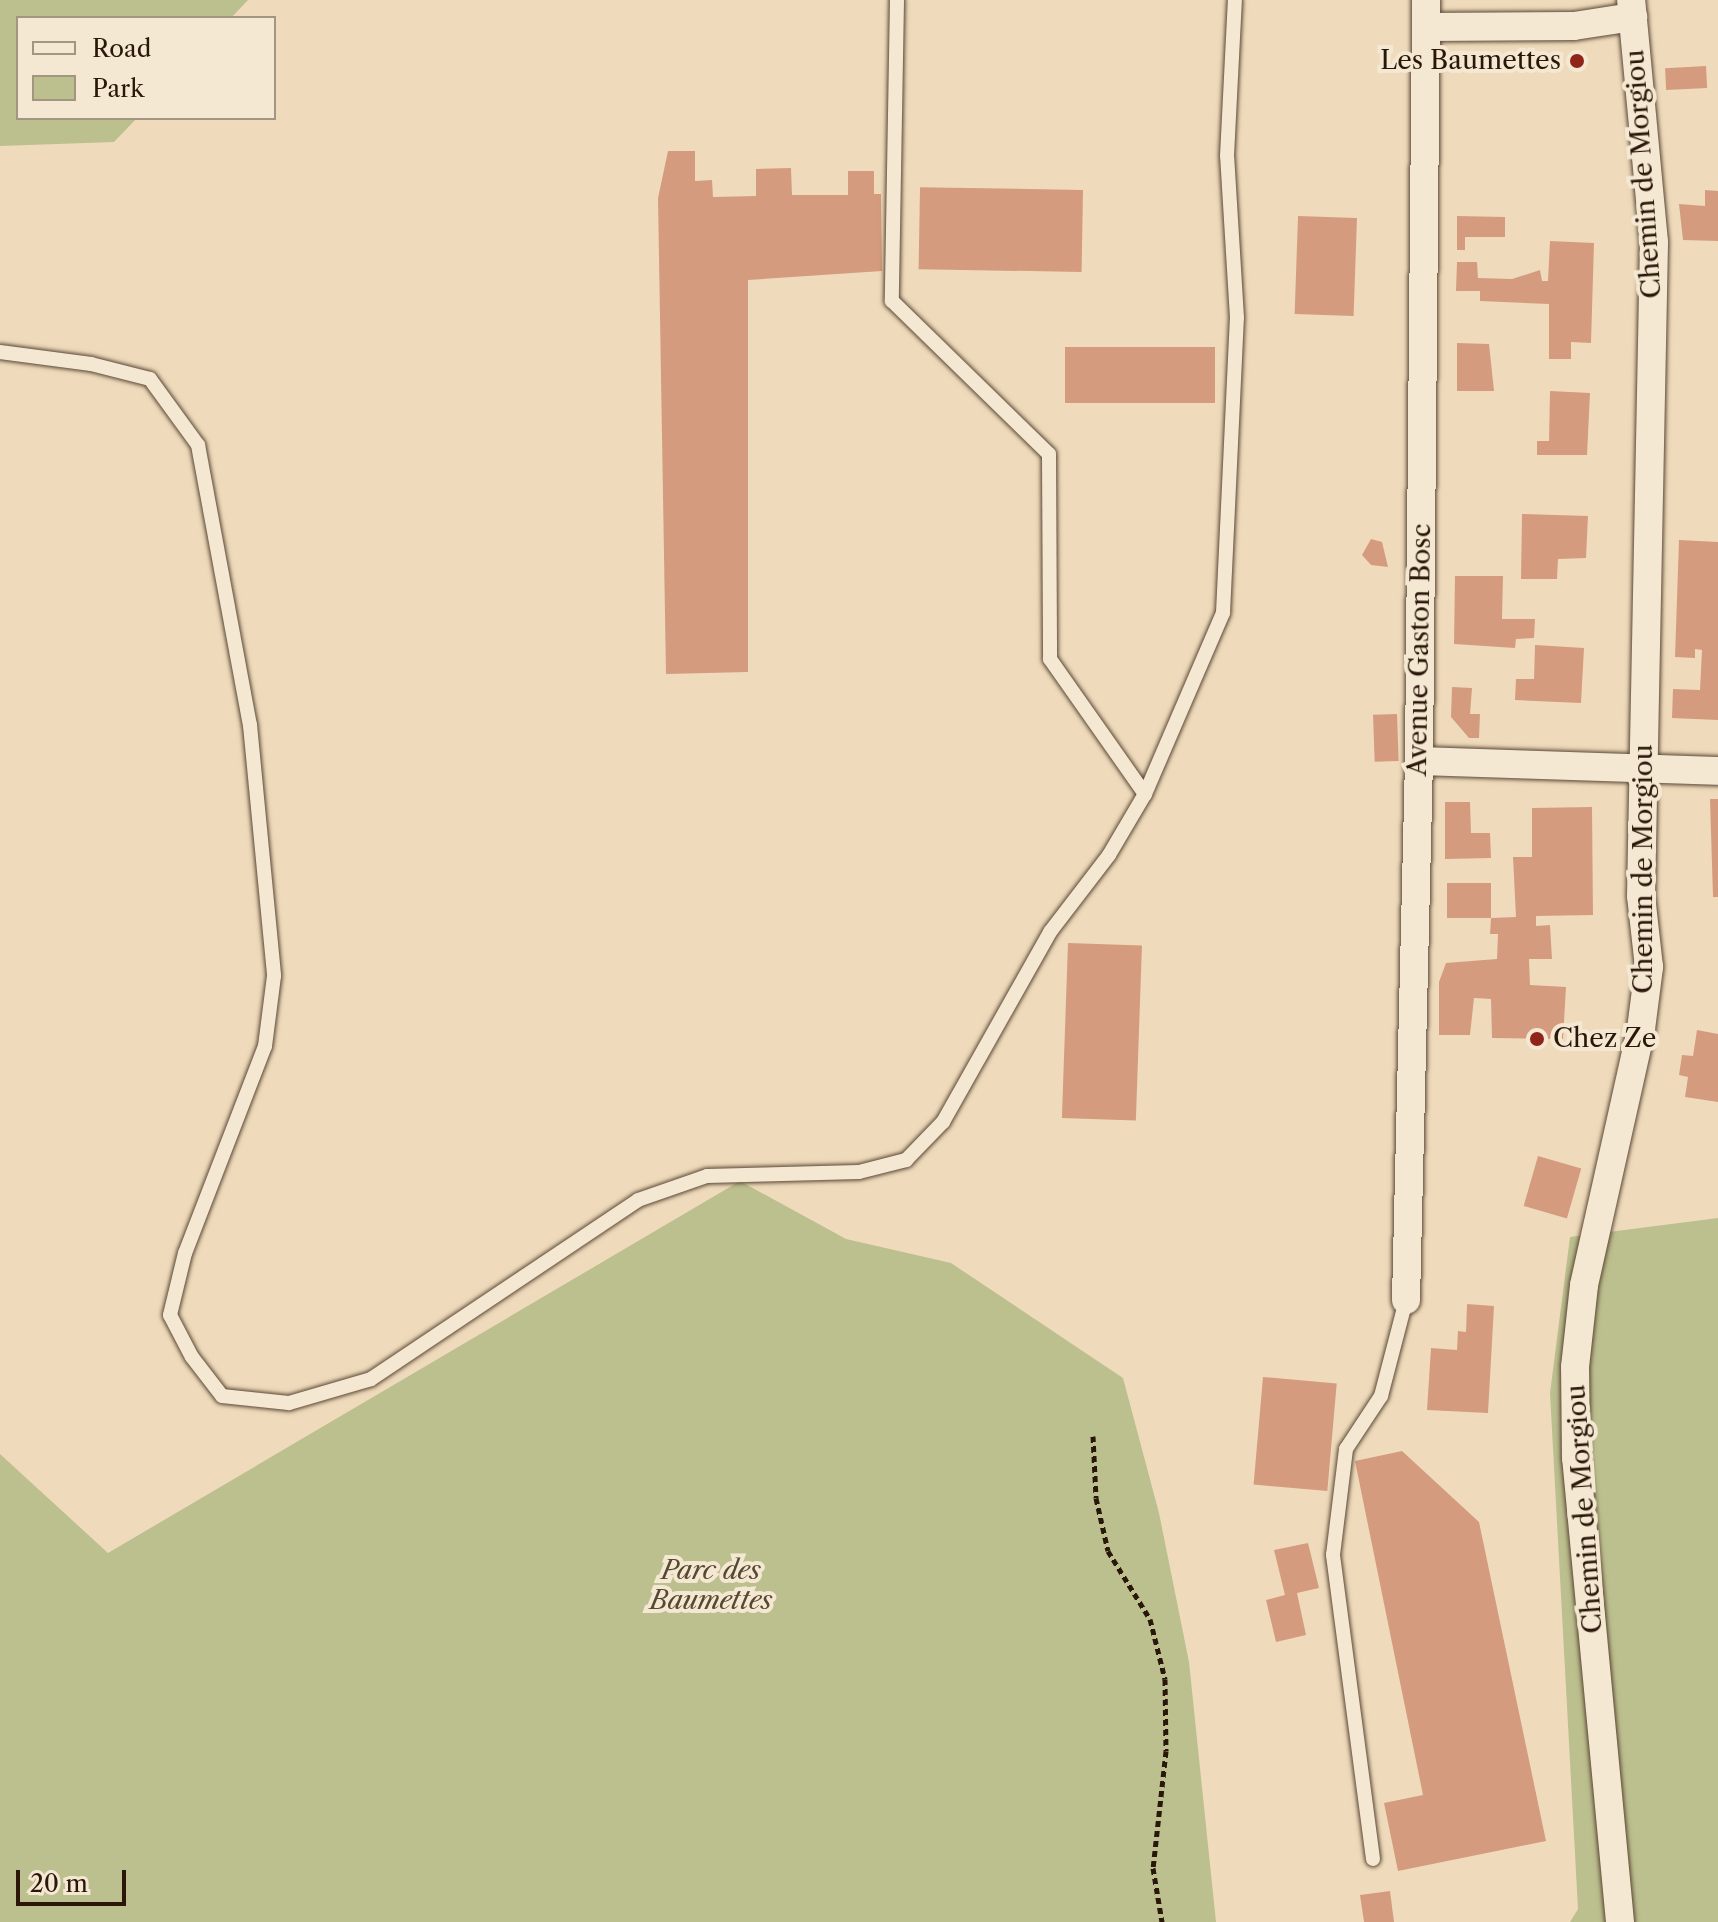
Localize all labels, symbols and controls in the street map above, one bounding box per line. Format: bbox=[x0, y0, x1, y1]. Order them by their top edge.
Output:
legend bbox=[16, 16, 276, 120]
text: Road bbox=[92, 34, 151, 63]
place label: Les Baumettes bbox=[1380, 45, 1561, 77]
street label: Chemin de Morgiou bbox=[1620, 48, 1668, 300]
marker: Les Baumettes bbox=[1568, 52, 1586, 70]
text: Park bbox=[92, 74, 144, 103]
street label: Avenue Gaston Bosc bbox=[1402, 523, 1438, 777]
street label: Chemin de Morgiou bbox=[1628, 744, 1660, 994]
place label: Chez Ze bbox=[1553, 1023, 1656, 1055]
marker: Chez Ze bbox=[1528, 1030, 1546, 1048]
street label: Chemin de Morgiou bbox=[1561, 1383, 1609, 1635]
park label: Parc des Baumettes bbox=[650, 1555, 772, 1616]
scale bar bbox=[20, 1854, 130, 1904]
text: 20 m bbox=[30, 1869, 88, 1898]

